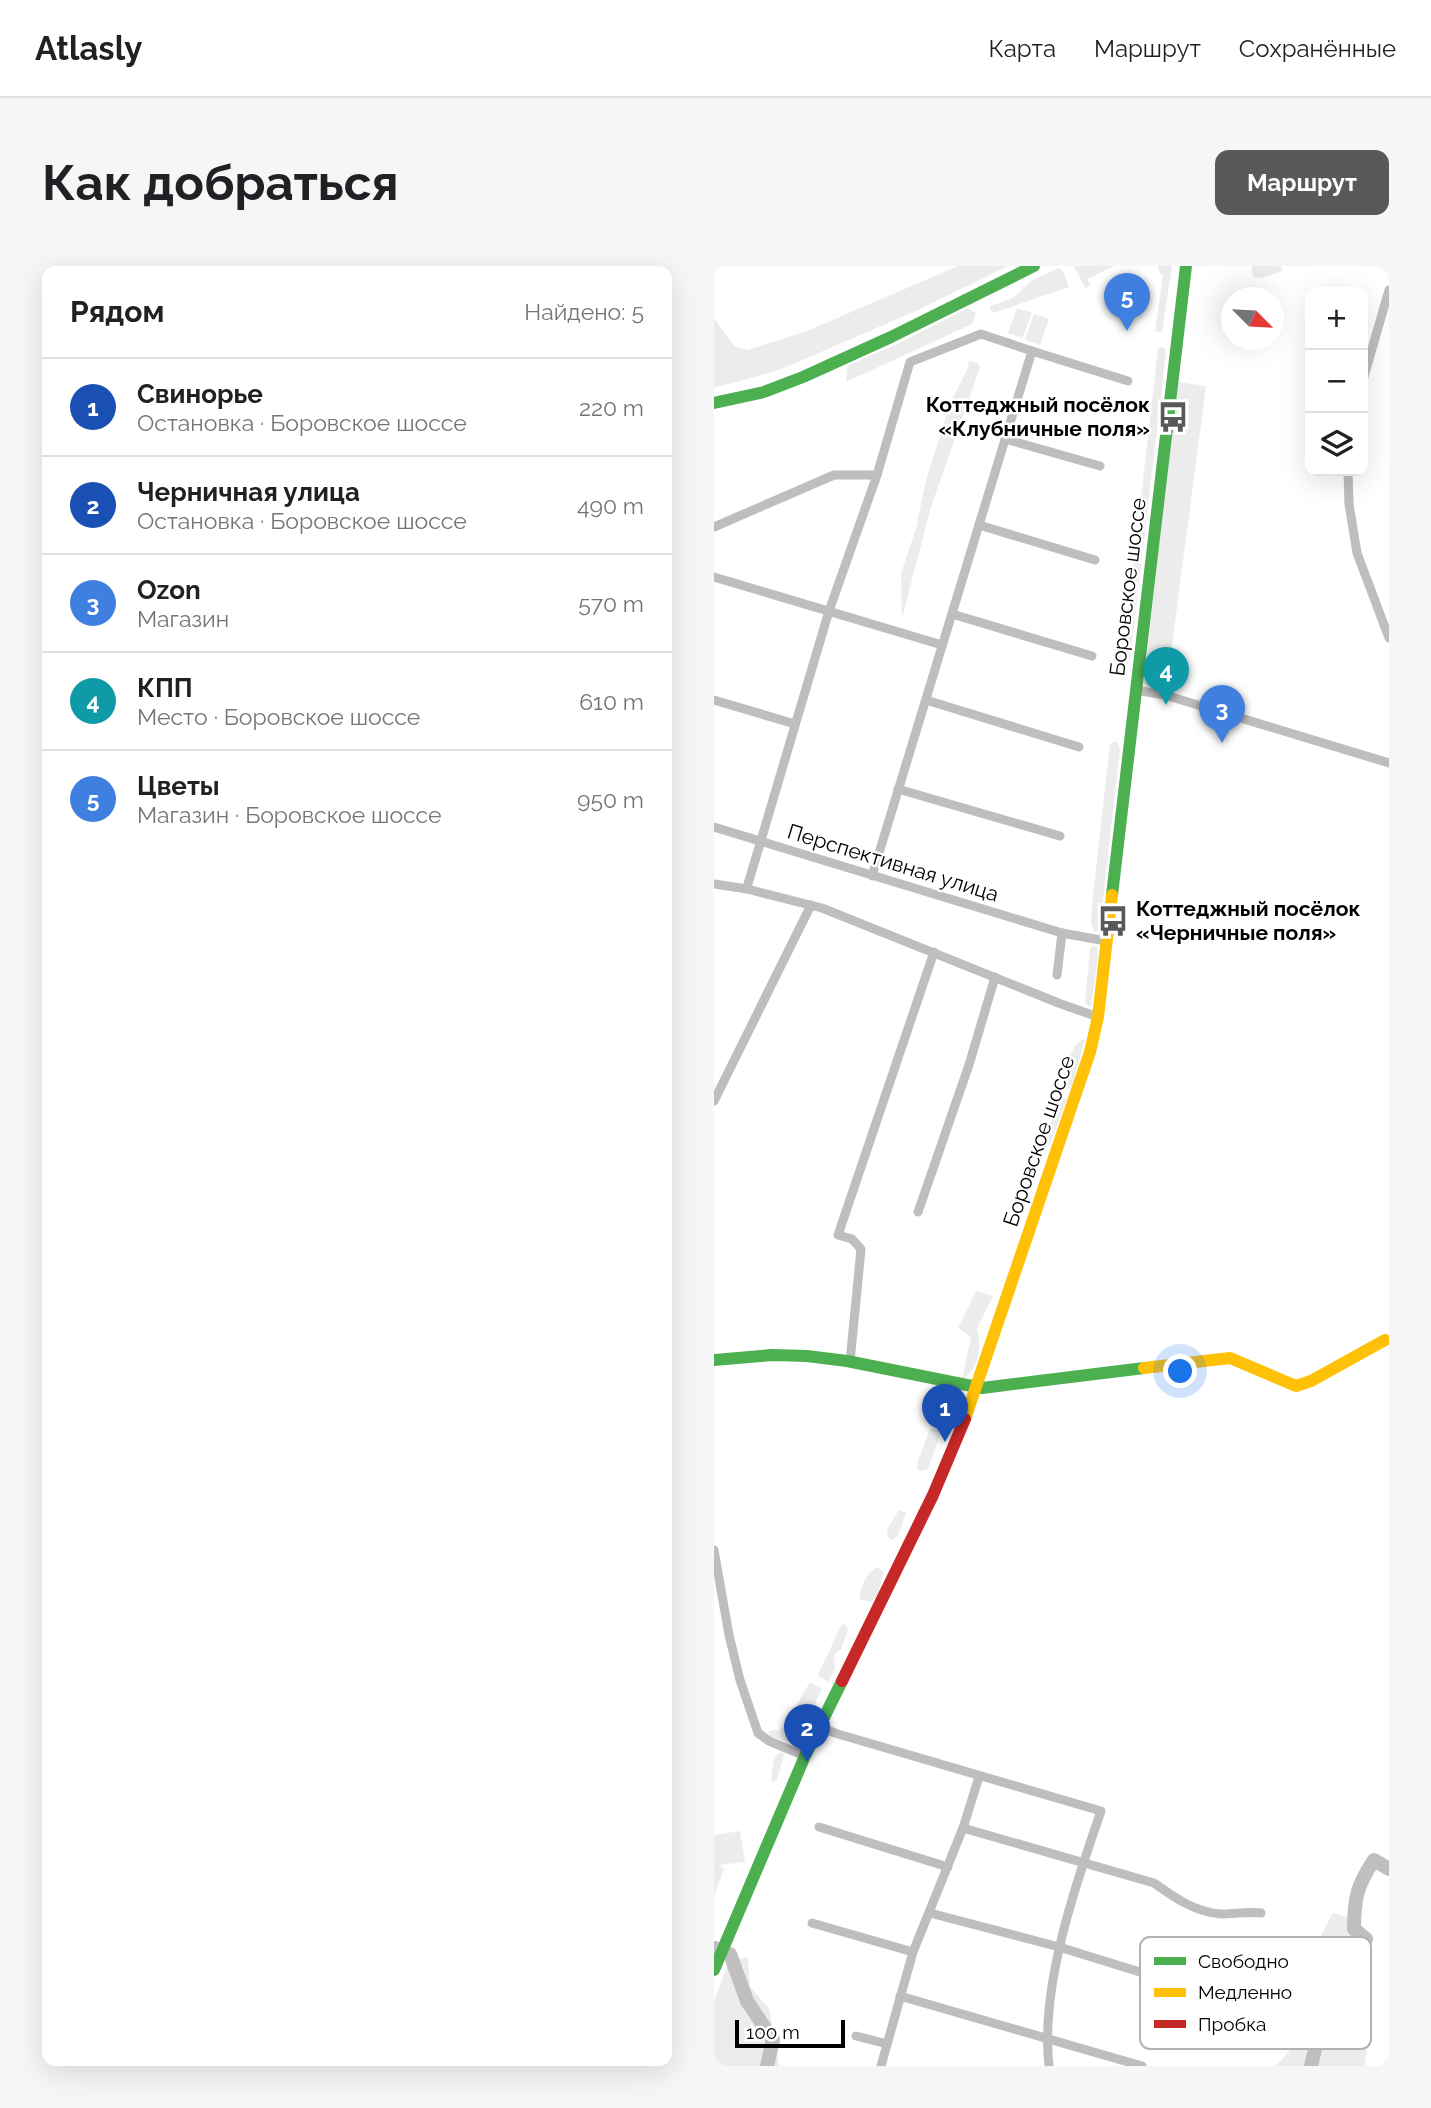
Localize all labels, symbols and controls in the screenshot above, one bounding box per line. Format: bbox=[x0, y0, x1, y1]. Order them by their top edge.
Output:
text: Atlasly bbox=[35, 29, 142, 68]
text: Карта bbox=[988, 34, 1056, 63]
text: Маршрут bbox=[1094, 34, 1201, 63]
text: Сохранённые bbox=[1239, 34, 1396, 63]
button: Маршрут bbox=[1215, 150, 1389, 215]
text: Как добраться bbox=[42, 154, 399, 211]
pin: 5 bbox=[1104, 273, 1150, 331]
north arrow bbox=[1221, 287, 1284, 350]
map controls bbox=[1305, 287, 1368, 476]
button: + bbox=[1305, 287, 1368, 350]
text: Рядом bbox=[70, 294, 164, 329]
text: Найдено: 5 bbox=[524, 298, 644, 325]
button: − bbox=[1305, 350, 1368, 413]
text: Свинорье bbox=[137, 379, 263, 409]
place label: Коттеджный посёлок «Клубничные поля» bbox=[926, 392, 1150, 441]
text: 1 bbox=[87, 394, 99, 421]
text: 220 m bbox=[579, 394, 644, 421]
bus stop icon: Коттеджный посёлок «Клубничные поля» bbox=[1156, 400, 1190, 434]
text: Остановка · Боровское шоссе bbox=[137, 409, 467, 436]
button: layers bbox=[1305, 413, 1368, 476]
text: Черничная улица bbox=[137, 477, 360, 507]
text: 2 bbox=[87, 492, 99, 519]
text: 490 m bbox=[577, 492, 644, 519]
street label: Боровское шоссе bbox=[1104, 496, 1151, 677]
text: Остановка · Боровское шоссе bbox=[137, 507, 467, 534]
text: Ozon bbox=[137, 575, 201, 605]
text: 3 bbox=[87, 590, 99, 617]
text: 570 m bbox=[578, 590, 644, 617]
text: Магазин bbox=[137, 605, 229, 632]
pin: 4 bbox=[1143, 647, 1189, 705]
text: КПП bbox=[137, 673, 193, 703]
pin: 3 bbox=[1199, 685, 1245, 743]
text: 4 bbox=[86, 688, 100, 715]
text: 610 m bbox=[579, 688, 644, 715]
text: Место · Боровское шоссе bbox=[137, 703, 420, 730]
text: Цветы bbox=[137, 771, 220, 801]
text: 5 bbox=[87, 786, 99, 813]
text: 950 m bbox=[577, 786, 644, 813]
text: Магазин · Боровское шоссе bbox=[137, 801, 442, 828]
street label: Перспективная улица bbox=[785, 818, 1002, 907]
place label: Коттеджный посёлок «Черничные поля» bbox=[1136, 896, 1360, 945]
bus stop icon: Коттеджный посёлок «Черничные поля» bbox=[1096, 904, 1130, 938]
street label: Боровское шоссе bbox=[998, 1052, 1080, 1230]
your location bbox=[1163, 1354, 1197, 1388]
pin: 1 bbox=[922, 1384, 968, 1442]
pin: 2 bbox=[784, 1704, 830, 1762]
legend bbox=[1140, 1937, 1371, 2049]
text: Свободно bbox=[1198, 1950, 1289, 1972]
text: Медленно bbox=[1198, 1981, 1292, 2003]
text: Пробка bbox=[1198, 2013, 1266, 2035]
scale bar bbox=[735, 2017, 845, 2049]
text: 100 m bbox=[746, 2021, 800, 2043]

